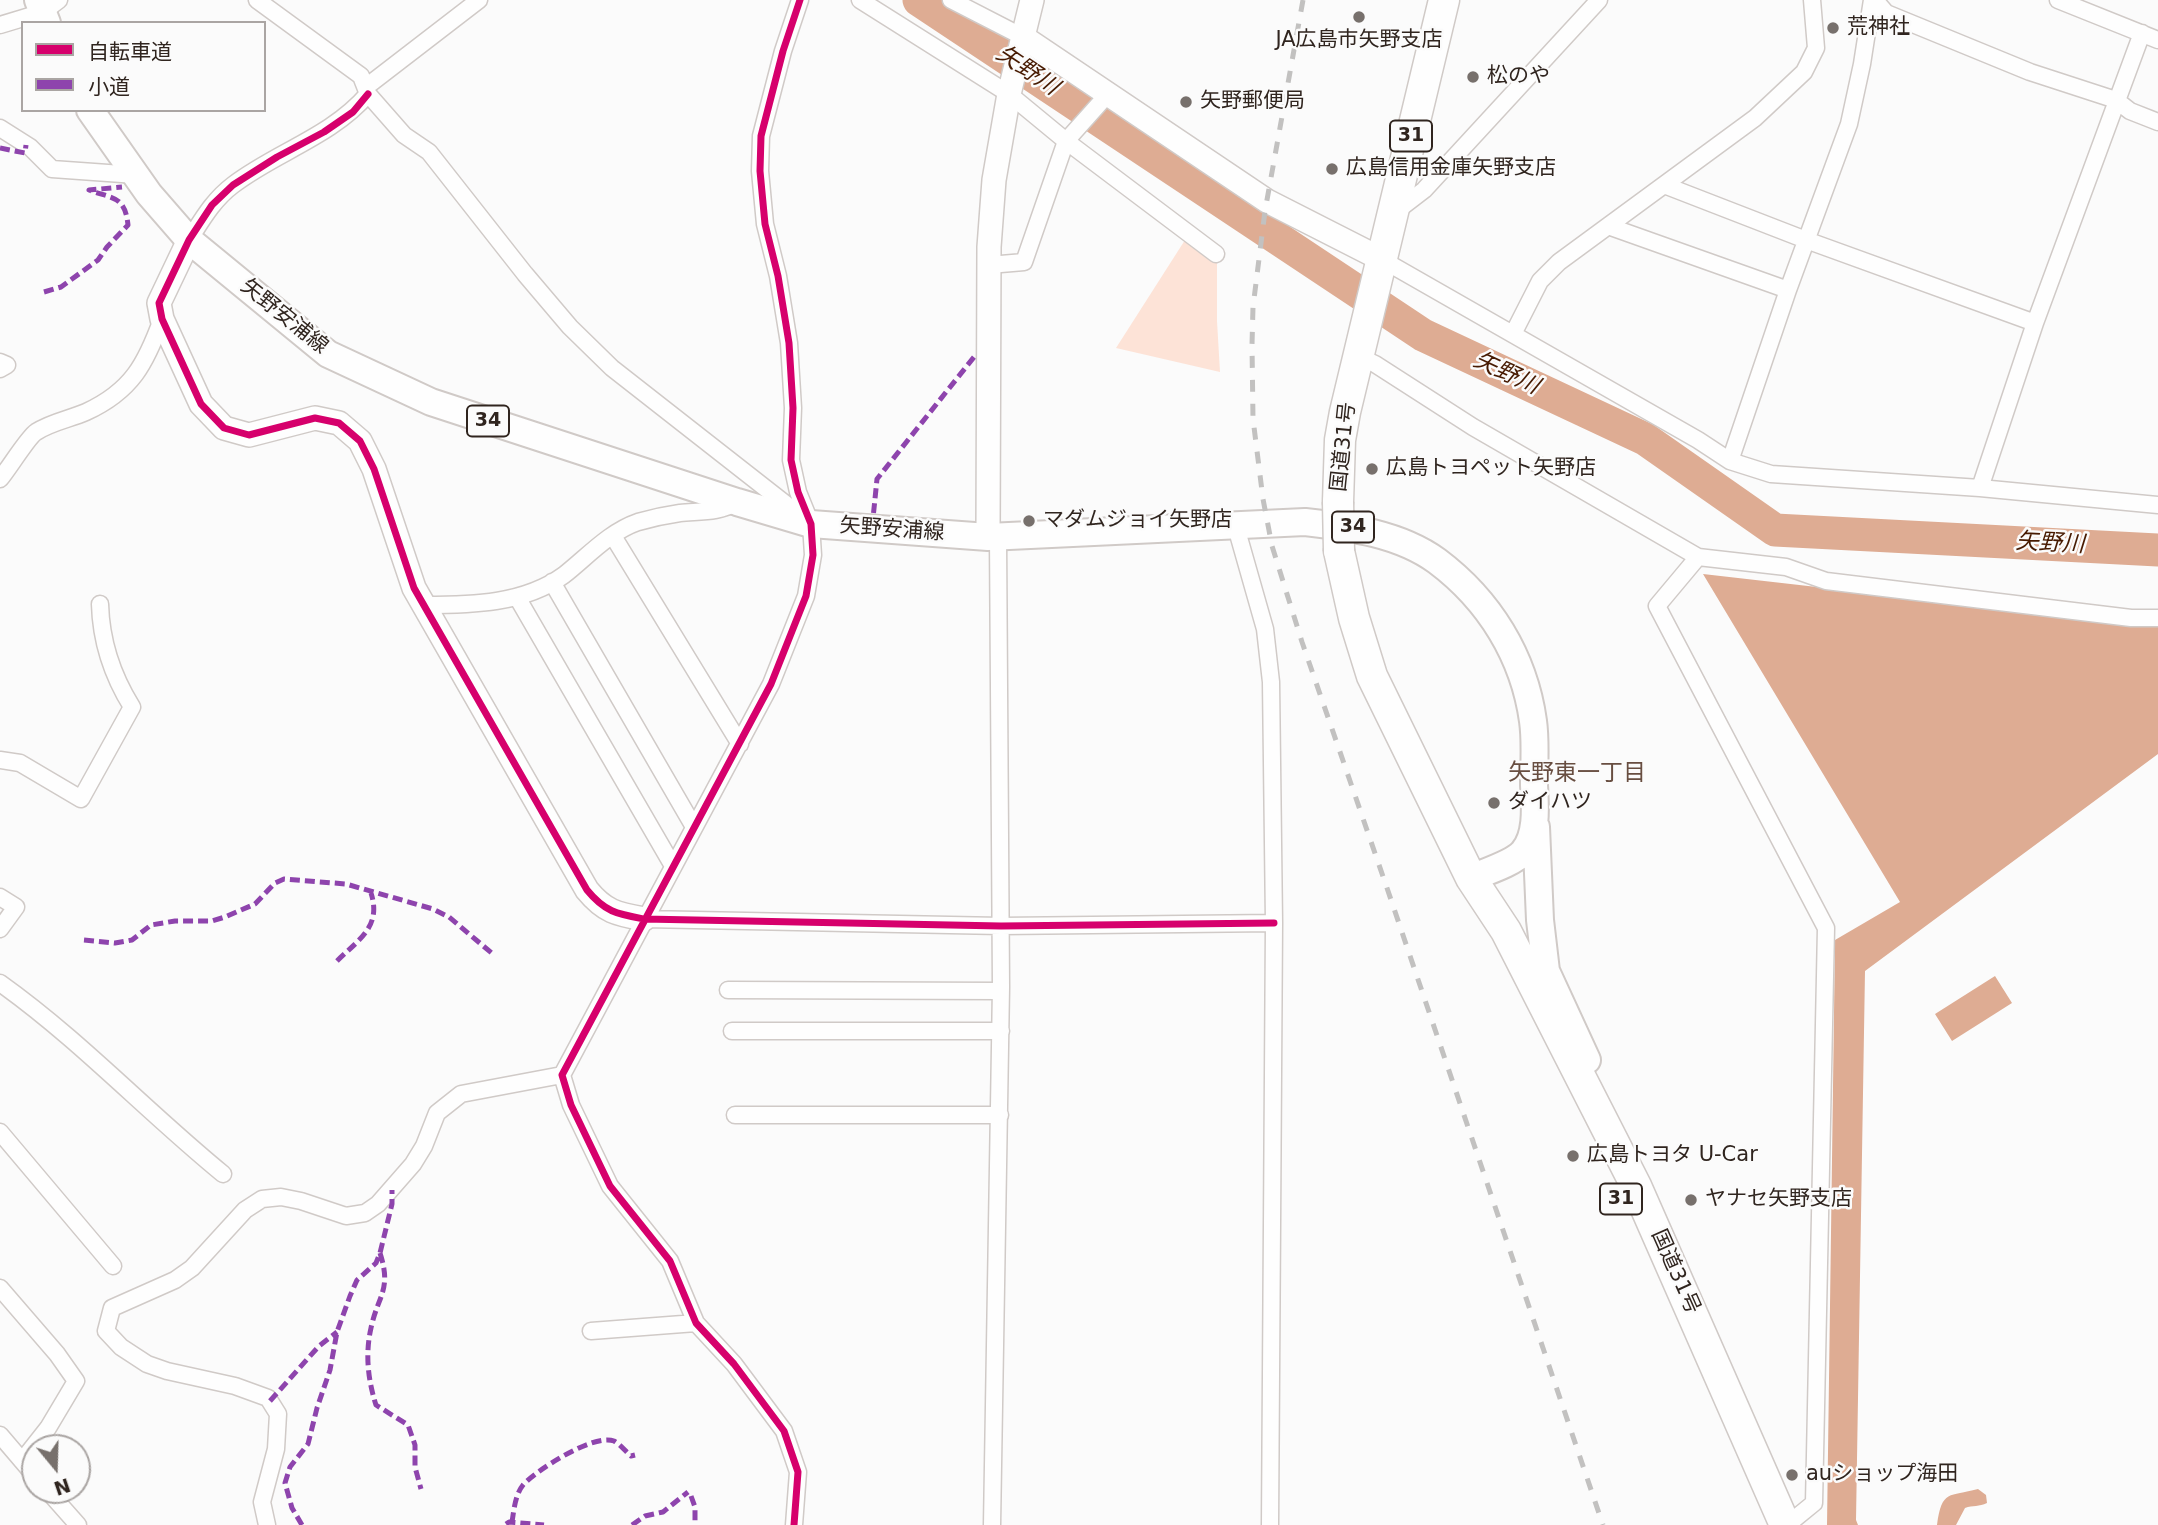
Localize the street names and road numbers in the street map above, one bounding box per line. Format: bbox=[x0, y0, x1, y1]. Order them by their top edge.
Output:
road number: 31 bbox=[1390, 120, 1432, 152]
street label: 矢野安浦線 bbox=[235, 274, 333, 360]
street label: 国道31号 bbox=[1327, 401, 1361, 493]
road number: 34 bbox=[467, 406, 509, 436]
road number: 34 bbox=[1332, 512, 1374, 542]
street label: 矢野安浦線 bbox=[839, 514, 945, 546]
road number: 31 bbox=[1600, 1184, 1642, 1214]
street label: 国道31号 bbox=[1645, 1226, 1705, 1318]

